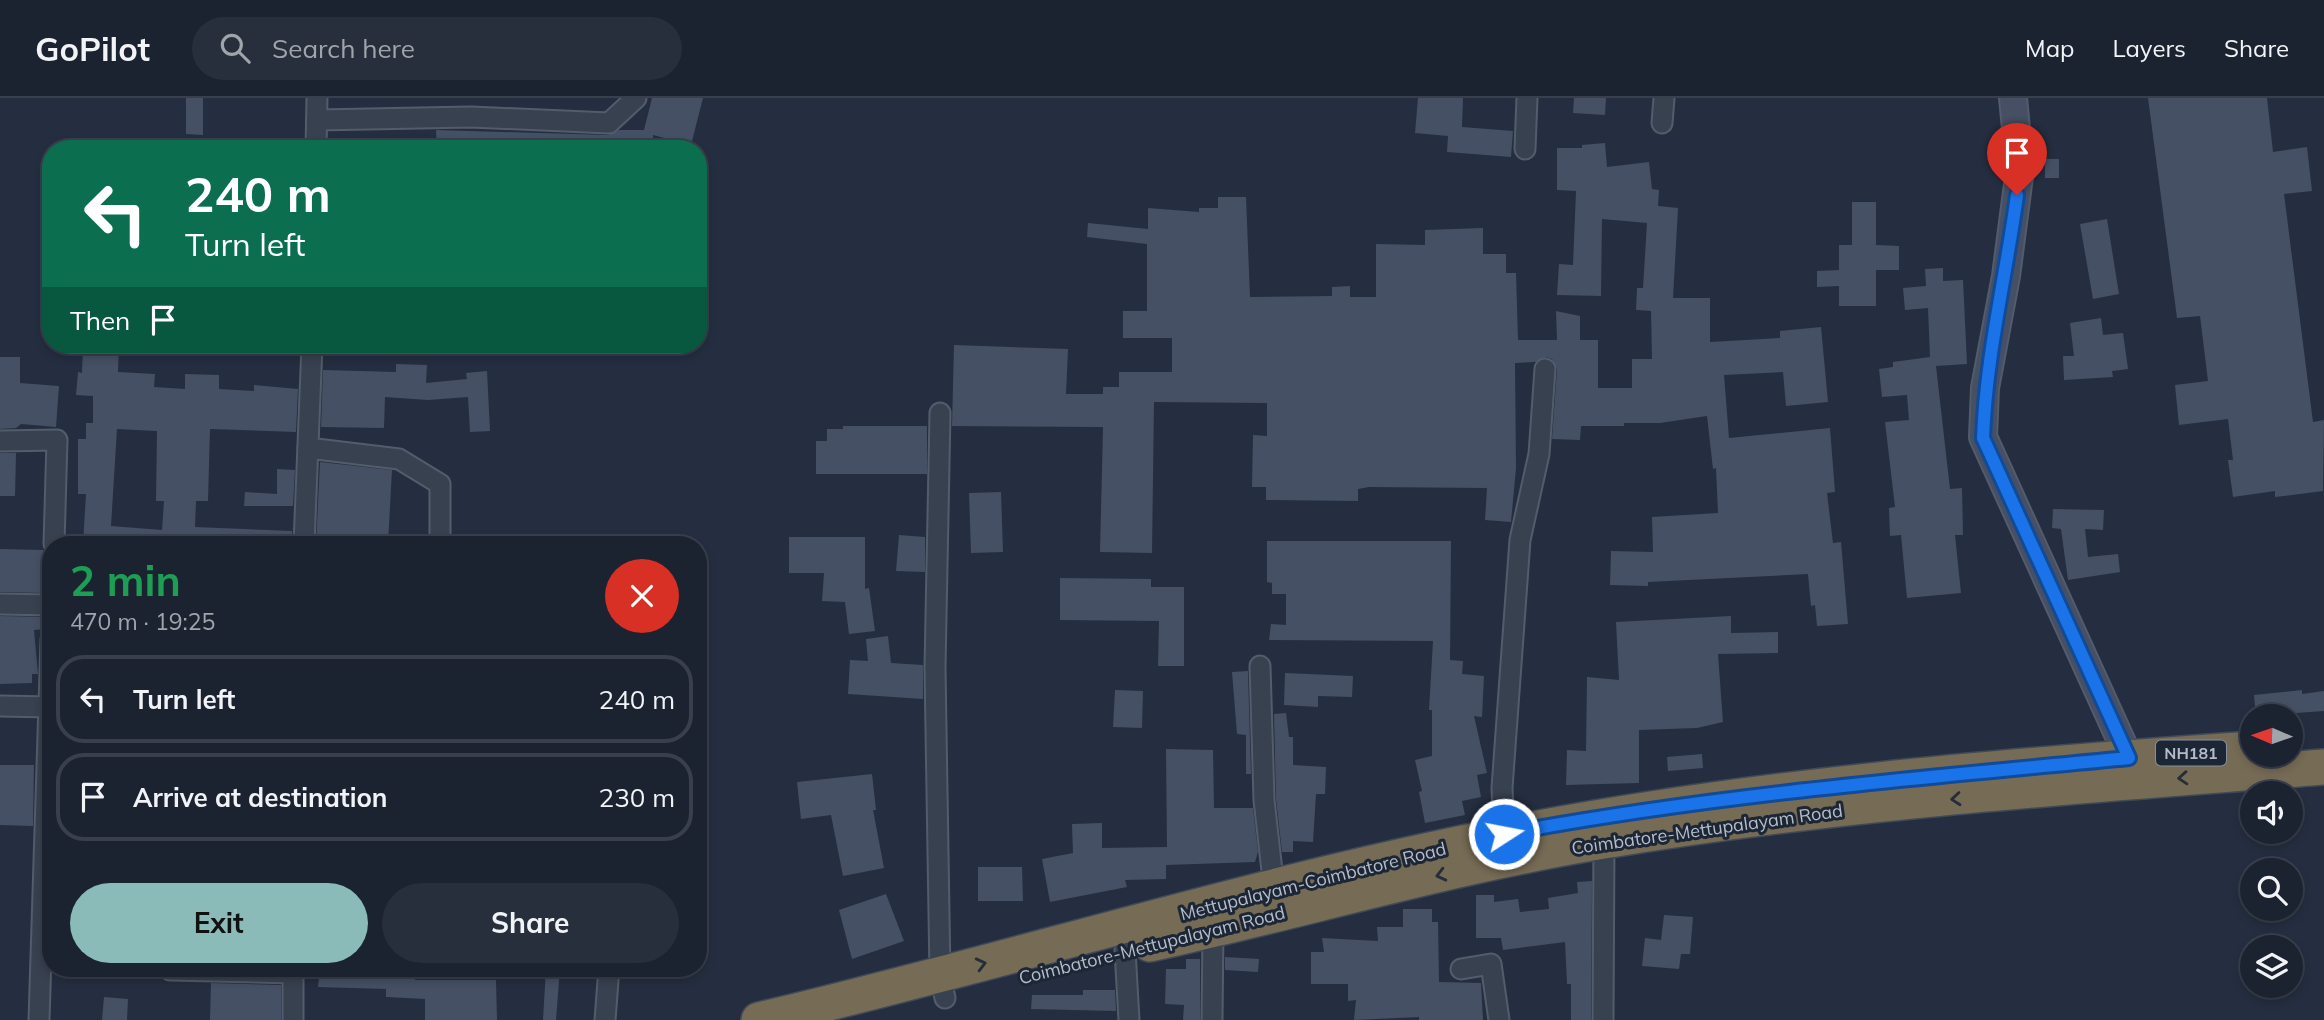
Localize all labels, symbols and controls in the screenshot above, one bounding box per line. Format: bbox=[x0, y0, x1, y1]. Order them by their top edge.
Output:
search box bbox=[192, 17, 682, 80]
text: GoPilot bbox=[35, 28, 150, 69]
icon: search bbox=[216, 29, 254, 67]
text: Search here bbox=[272, 32, 415, 65]
text: Map bbox=[2025, 33, 2074, 63]
text: Layers bbox=[2112, 33, 2186, 63]
text: Share bbox=[2224, 33, 2289, 63]
pin bbox=[1987, 123, 2047, 195]
icon: arrive bbox=[1998, 134, 2036, 172]
text: 240 m bbox=[185, 163, 331, 224]
icon: left bbox=[70, 168, 161, 259]
text: Turn left bbox=[185, 224, 305, 264]
icon: arrive bbox=[144, 301, 182, 339]
text: Then bbox=[70, 304, 130, 337]
text: 2 min bbox=[70, 554, 181, 607]
button: close bbox=[605, 559, 679, 633]
text: 470 m · 19:25 bbox=[70, 607, 215, 636]
icon: left bbox=[74, 680, 112, 718]
text: Turn left bbox=[133, 683, 235, 716]
text: 240 m bbox=[599, 683, 675, 716]
north arrow bbox=[2240, 704, 2303, 766]
map controls bbox=[2240, 704, 2303, 998]
road number: NH181 bbox=[2156, 740, 2226, 766]
one-way arrow bbox=[2177, 770, 2188, 785]
icon: arrive bbox=[74, 778, 112, 816]
text: Arrive at destination bbox=[133, 781, 388, 814]
text: 230 m bbox=[599, 781, 675, 814]
button: sound bbox=[2240, 781, 2303, 844]
one-way arrow bbox=[1950, 791, 1961, 806]
position arrow bbox=[1467, 797, 1541, 871]
street label: Coimbatore-Mettupalayam Road bbox=[1570, 799, 1844, 859]
street label: Mettupalayam-Coimbatore Road bbox=[1178, 837, 1448, 925]
button: search bbox=[2240, 858, 2303, 921]
one-way arrow bbox=[1435, 867, 1447, 881]
button: Exit bbox=[70, 883, 368, 963]
button: Share bbox=[382, 883, 679, 963]
street label: Coimbatore-Mettupalayam Road bbox=[1016, 901, 1288, 989]
button: layers bbox=[2240, 935, 2303, 998]
one-way arrow bbox=[974, 958, 986, 972]

